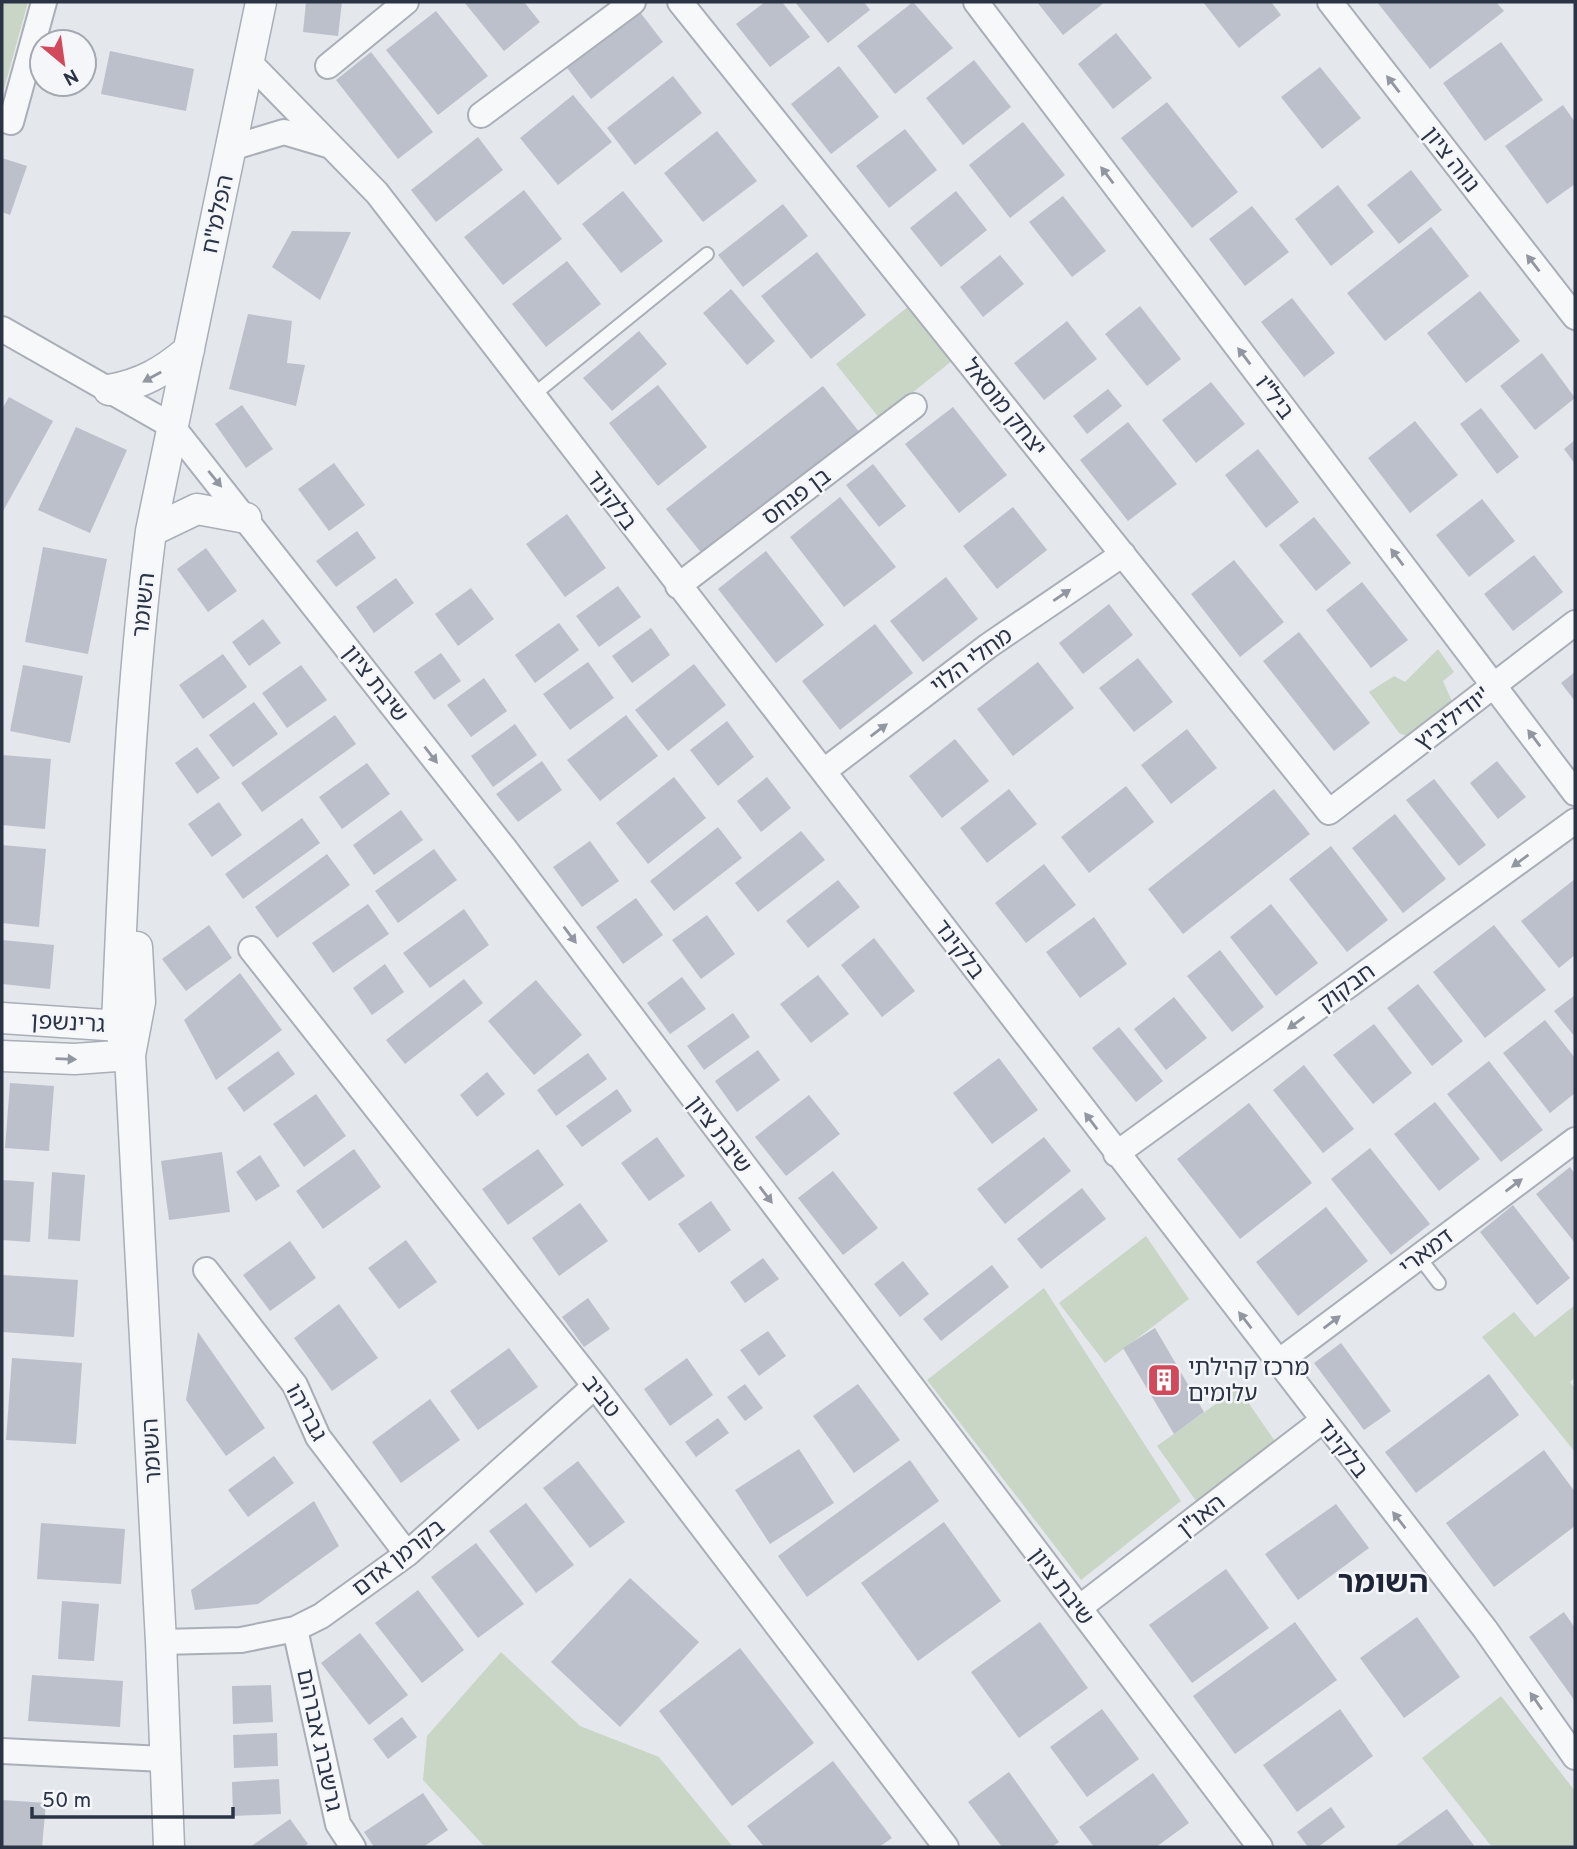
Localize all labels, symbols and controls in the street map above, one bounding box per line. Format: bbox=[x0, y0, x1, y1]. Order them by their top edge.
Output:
north arrow bbox=[28, 28, 98, 98]
text: N bbox=[58, 62, 82, 90]
one-way arrow bbox=[1386, 75, 1401, 93]
street label: נווה ציון bbox=[1415, 122, 1485, 199]
one-way arrow bbox=[1100, 166, 1114, 184]
street label: הפלמ"ח bbox=[197, 172, 242, 257]
one-way arrow bbox=[1527, 254, 1541, 272]
one-way arrow bbox=[1238, 347, 1252, 365]
street label: יצחק מוסאל bbox=[955, 354, 1051, 463]
one-way arrow bbox=[142, 371, 162, 383]
street label: ביל"ו bbox=[1247, 371, 1299, 426]
street label: בן פנחס bbox=[757, 463, 838, 533]
street label: בלקינד bbox=[578, 466, 642, 537]
one-way arrow bbox=[208, 470, 223, 488]
one-way arrow bbox=[1390, 548, 1404, 566]
street label: השומר bbox=[128, 571, 163, 639]
one-way arrow bbox=[1052, 589, 1072, 602]
street label: מחלי הלוי bbox=[926, 622, 1019, 702]
street label: שיבת ציון bbox=[335, 640, 413, 729]
street label: יודיליביץ' bbox=[1410, 682, 1497, 758]
one-way arrow bbox=[869, 722, 887, 737]
one-way arrow bbox=[1527, 729, 1541, 748]
one-way arrow bbox=[424, 745, 439, 763]
one-way arrow bbox=[1511, 853, 1529, 867]
street label: בלקינד bbox=[926, 915, 990, 986]
one-way arrow bbox=[563, 926, 577, 944]
street label: חבקוק bbox=[1313, 958, 1382, 1020]
street label: גרינשפן bbox=[30, 1008, 106, 1041]
one-way arrow bbox=[1287, 1016, 1305, 1030]
one-way arrow bbox=[55, 1053, 77, 1064]
street label: שיבת ציון bbox=[679, 1091, 757, 1180]
one-way arrow bbox=[1084, 1111, 1098, 1130]
one-way arrow bbox=[1505, 1179, 1523, 1193]
one-way arrow bbox=[759, 1185, 774, 1203]
street label: דמארי bbox=[1395, 1223, 1460, 1283]
one-way arrow bbox=[1237, 1312, 1252, 1330]
one-way arrow bbox=[1323, 1315, 1341, 1329]
place label: מרכז קהילתי עלומים bbox=[1188, 1355, 1309, 1410]
building icon: מרכז קהילתי עלומים bbox=[1145, 1361, 1183, 1399]
street label: טביב bbox=[574, 1370, 626, 1425]
street label: גבריהו bbox=[278, 1379, 332, 1447]
street label: בלקינד bbox=[1309, 1414, 1373, 1485]
street label: השומר bbox=[137, 1417, 170, 1484]
street label: האו"ן bbox=[1173, 1489, 1232, 1545]
one-way arrow bbox=[1391, 1511, 1406, 1529]
street label: בקרמן אדם bbox=[347, 1514, 452, 1604]
street label: שיבת ציון bbox=[1021, 1543, 1099, 1632]
district label: השומר bbox=[1338, 1566, 1428, 1603]
street label: גרשברג אברהם bbox=[288, 1667, 347, 1815]
one-way arrow bbox=[1529, 1692, 1543, 1710]
scale bar bbox=[32, 1776, 233, 1820]
text: 50 m bbox=[42, 1788, 91, 1815]

